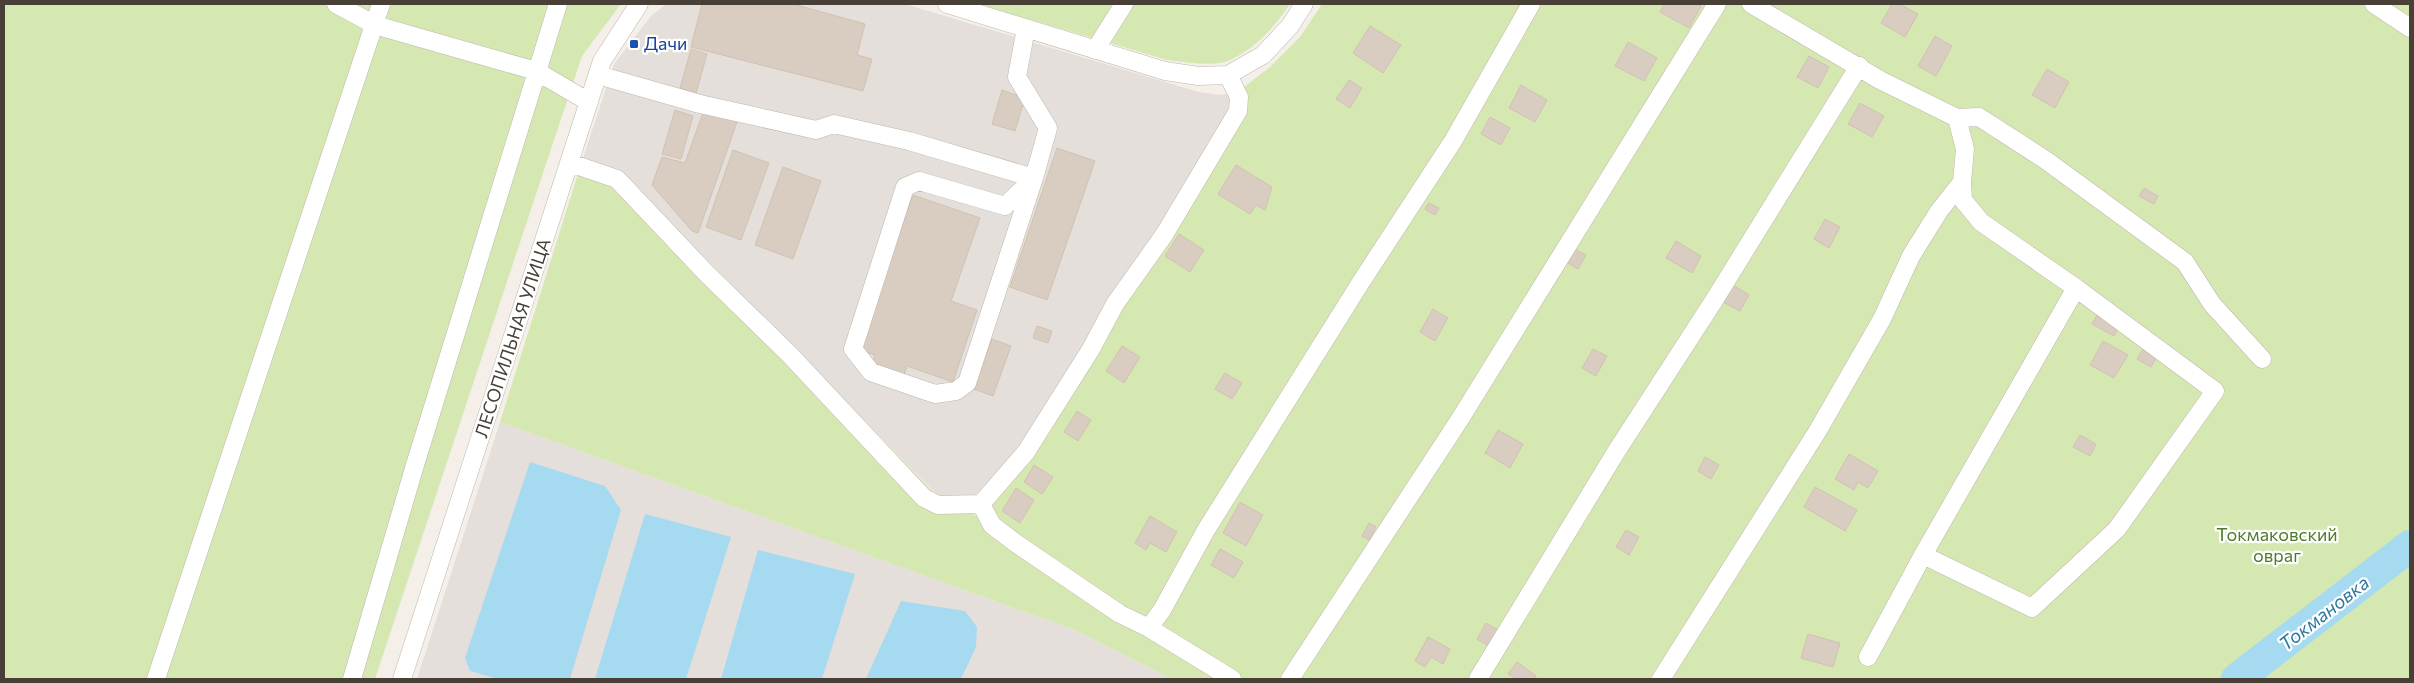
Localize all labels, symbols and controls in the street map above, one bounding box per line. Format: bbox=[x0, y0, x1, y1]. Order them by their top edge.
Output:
place label: Дачи bbox=[644, 32, 687, 54]
marker: Дачи bbox=[628, 38, 640, 50]
street label: ЛЕСОПИЛЬНАЯ УЛИЦА bbox=[469, 235, 555, 440]
park label: Токмаковский овраг bbox=[2216, 523, 2338, 566]
water label: Токмановка bbox=[2274, 570, 2373, 655]

